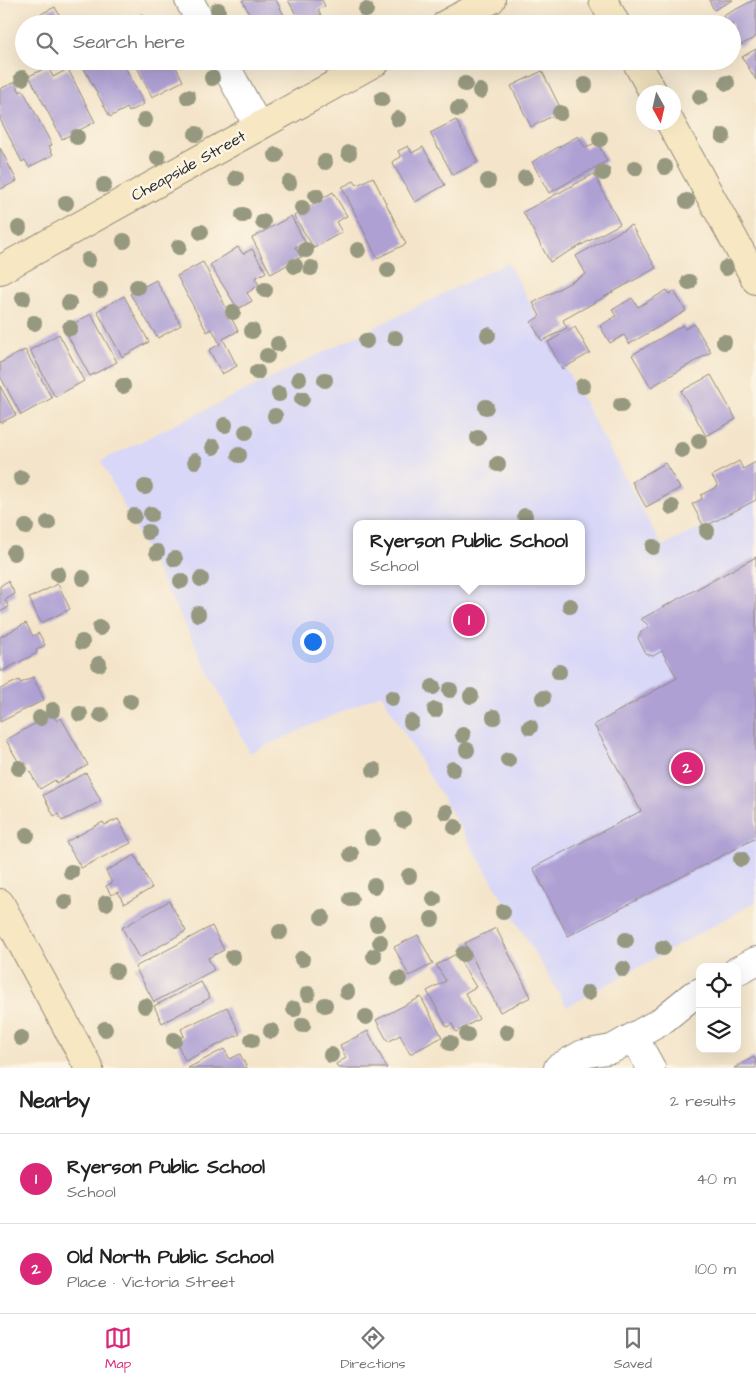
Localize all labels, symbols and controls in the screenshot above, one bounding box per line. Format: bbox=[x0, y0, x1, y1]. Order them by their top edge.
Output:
search box bbox=[15, 15, 741, 70]
icon: search bbox=[33, 29, 61, 57]
text: Search here bbox=[73, 29, 185, 56]
north arrow bbox=[636, 85, 681, 130]
street label: Cheapside Street bbox=[127, 125, 250, 207]
popup bbox=[353, 520, 585, 585]
text: Ryerson Public School bbox=[370, 528, 568, 555]
text: School bbox=[370, 555, 419, 577]
pin: 1 bbox=[453, 601, 485, 639]
your location bbox=[300, 629, 326, 655]
pin: 2 bbox=[671, 749, 703, 787]
map controls bbox=[696, 963, 741, 1053]
button: locate bbox=[696, 963, 741, 1008]
button: layers bbox=[696, 1008, 741, 1053]
text: Nearby bbox=[20, 1086, 90, 1115]
text: 2 results bbox=[670, 1090, 736, 1112]
text: Ryerson Public School bbox=[67, 1154, 265, 1181]
text: 1 bbox=[35, 1168, 37, 1190]
text: 40 m bbox=[696, 1168, 736, 1190]
text: School bbox=[67, 1181, 116, 1203]
text: Old North Public School bbox=[67, 1244, 274, 1271]
text: 2 bbox=[31, 1258, 41, 1280]
text: 100 m bbox=[695, 1258, 736, 1280]
text: Place · Victoria Street bbox=[67, 1271, 235, 1293]
tab: Map bbox=[104, 1324, 132, 1374]
tab: Directions bbox=[340, 1324, 405, 1374]
tab: Saved bbox=[614, 1324, 652, 1374]

